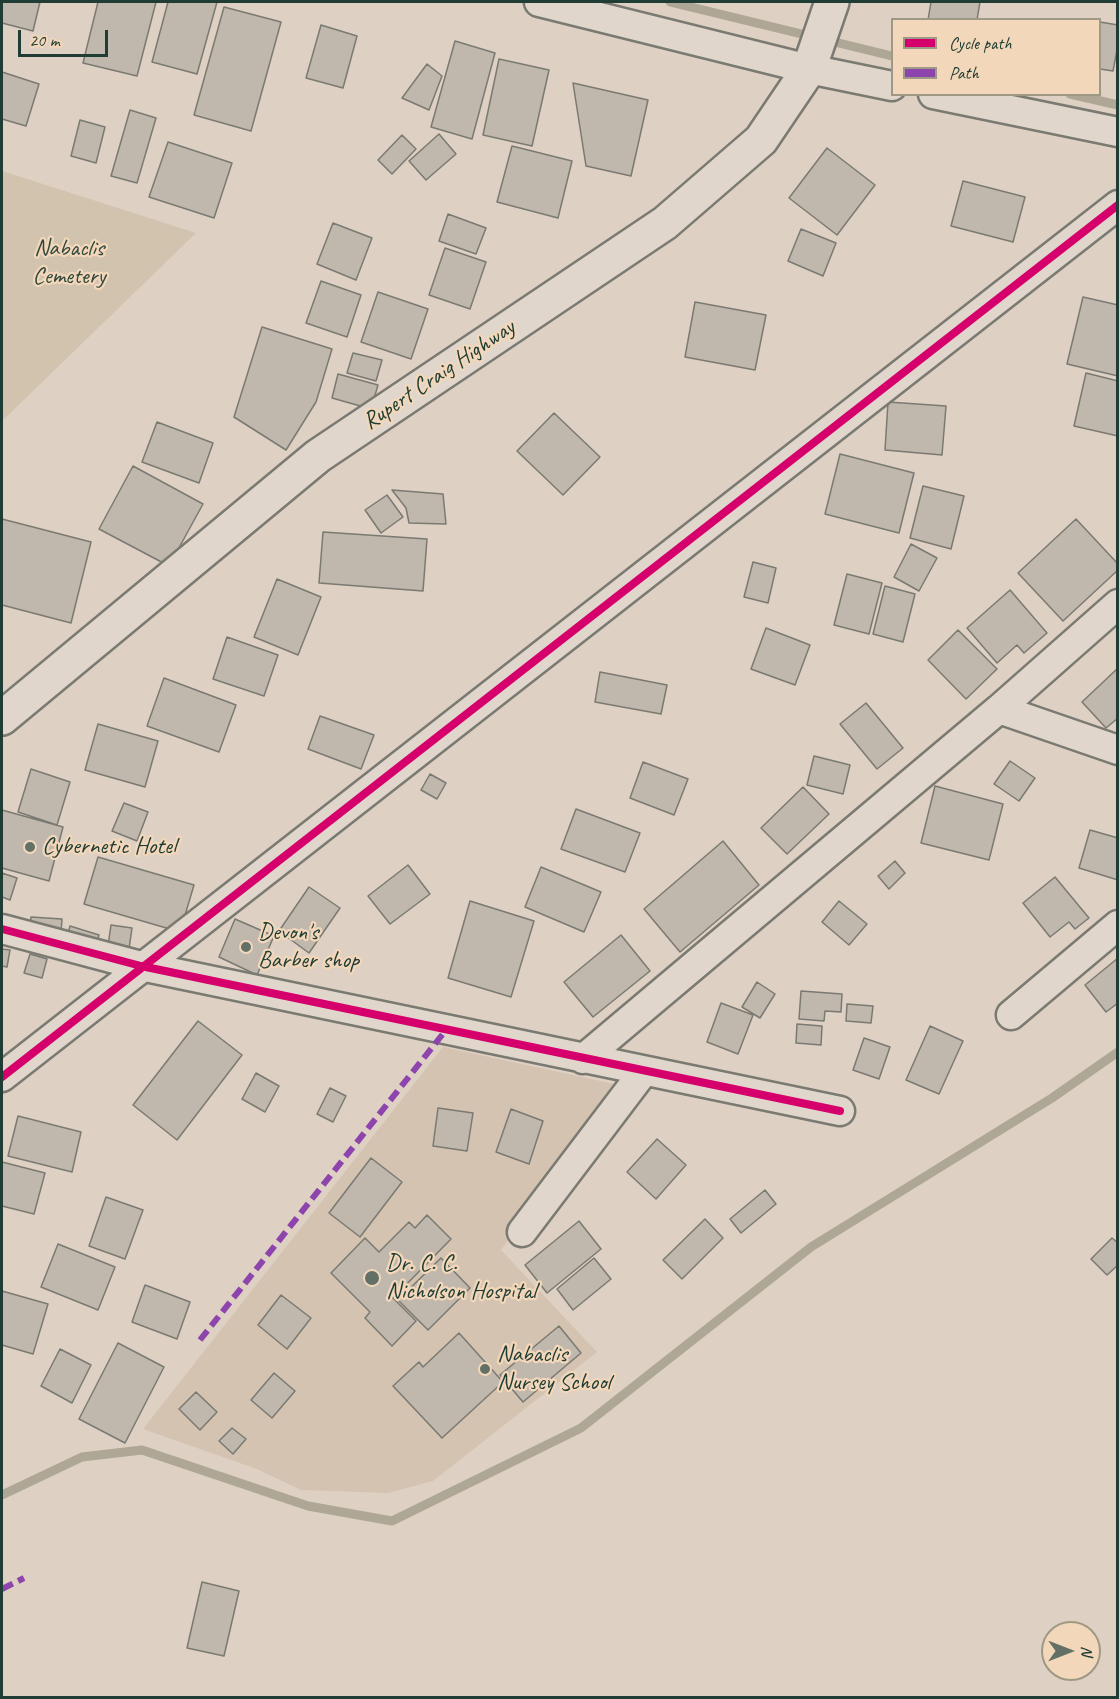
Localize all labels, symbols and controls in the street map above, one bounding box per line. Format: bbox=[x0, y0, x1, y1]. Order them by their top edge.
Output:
scale bar bbox=[21, 18, 111, 56]
legend bbox=[891, 18, 1101, 96]
text: 20 m bbox=[29, 29, 60, 51]
text: Cycle path bbox=[949, 32, 1011, 54]
text: Path bbox=[949, 62, 979, 84]
park label: Nabaclis Cemetery bbox=[33, 235, 105, 291]
street label: Rupert Craig Highway bbox=[357, 313, 521, 437]
place label: Cybernetic Hotel bbox=[42, 833, 176, 861]
marker: Cybernetic Hotel bbox=[23, 840, 37, 854]
place label: Devon's Barber shop bbox=[258, 919, 359, 975]
marker: Devon's Barber shop bbox=[239, 940, 253, 954]
place label: Dr. C. C. Nicholson Hospital bbox=[386, 1250, 536, 1306]
marker: Dr. C. C. Nicholson Hospital bbox=[363, 1269, 381, 1287]
place label: Nabaclis Nursey School bbox=[497, 1341, 610, 1397]
marker: Nabaclis Nursey School bbox=[478, 1362, 492, 1376]
north arrow bbox=[1041, 1621, 1101, 1681]
text: N bbox=[1077, 1646, 1097, 1656]

